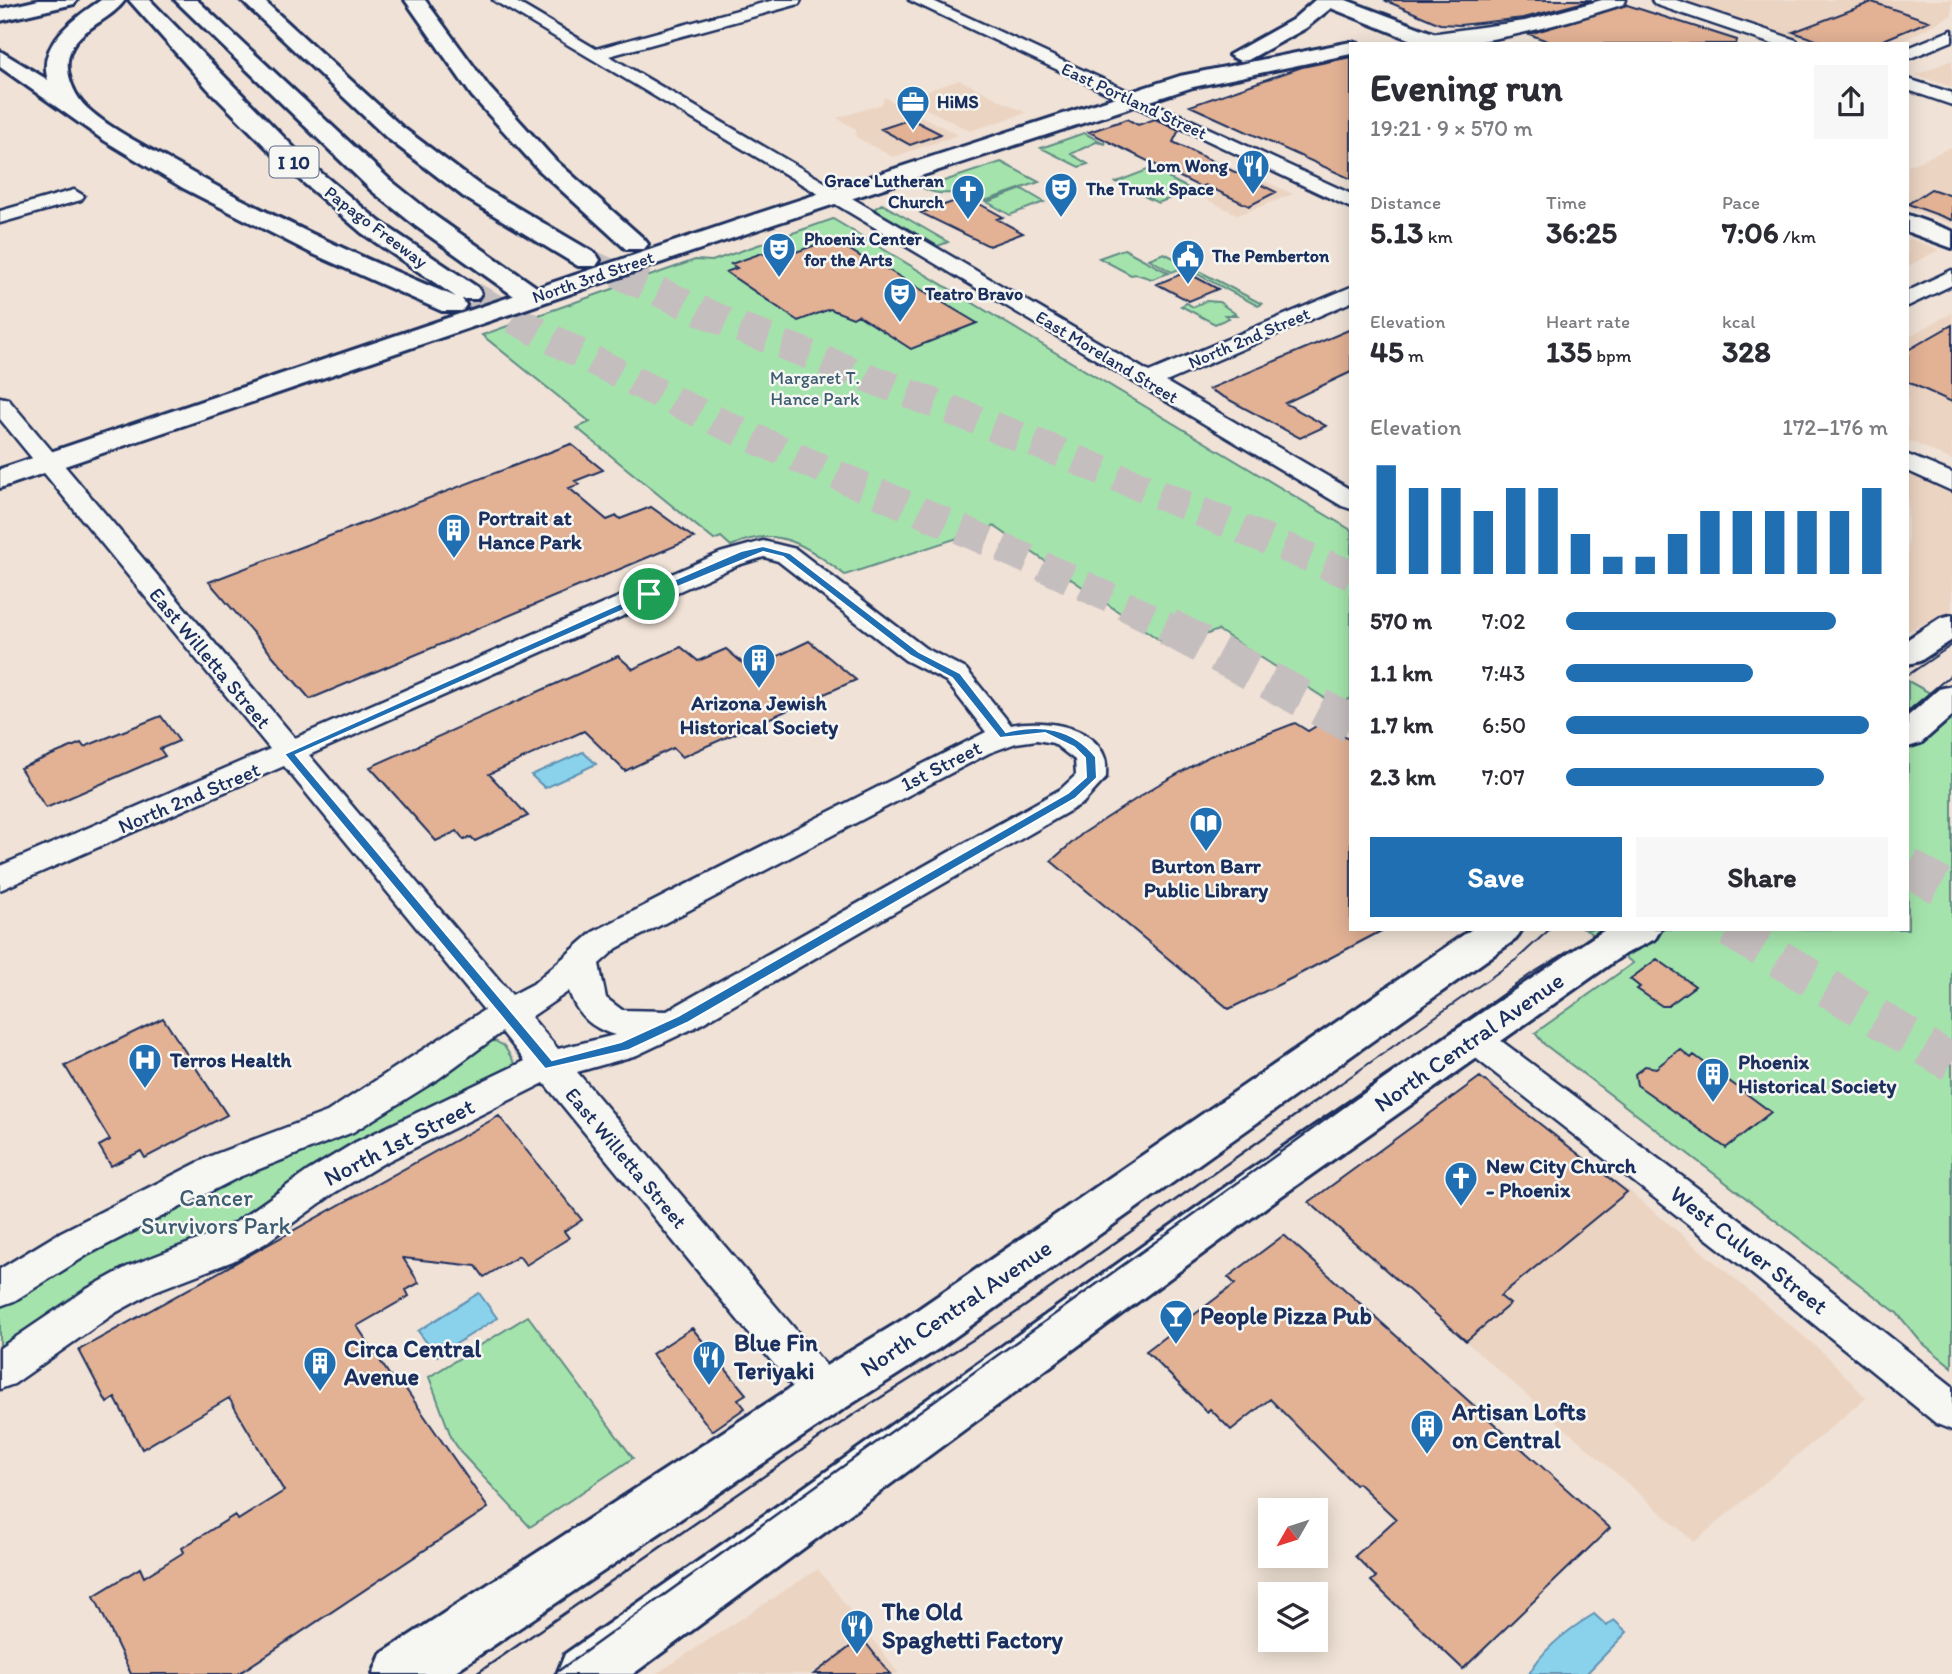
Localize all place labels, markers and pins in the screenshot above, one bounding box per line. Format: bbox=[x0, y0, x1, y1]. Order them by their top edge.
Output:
office icon: HiMS bbox=[894, 83, 932, 132]
place label: HiMS bbox=[937, 91, 979, 113]
restaurant icon: Lom Wong bbox=[1234, 147, 1272, 196]
place label: Lom Wong bbox=[1147, 155, 1229, 177]
place label: Grace Lutheran Church bbox=[824, 170, 945, 213]
theatre icon: The Trunk Space bbox=[1042, 170, 1080, 219]
church icon: Grace Lutheran Church bbox=[949, 172, 987, 221]
place label: The Trunk Space bbox=[1085, 178, 1214, 200]
place label: Phoenix Center for the Arts bbox=[804, 228, 922, 271]
theatre icon: Phoenix Center for the Arts bbox=[760, 230, 798, 279]
public building icon: The Pemberton bbox=[1169, 237, 1207, 286]
place label: The Pemberton bbox=[1211, 245, 1330, 267]
theatre icon: Teatro Bravo bbox=[881, 275, 919, 324]
place label: Teatro Bravo bbox=[924, 283, 1023, 305]
place label: Portrait at Hance Park bbox=[478, 505, 583, 554]
building icon: Portrait at Hance Park bbox=[435, 511, 473, 560]
pin bbox=[619, 564, 679, 624]
building icon: Arizona Jewish Historical Society bbox=[740, 641, 778, 690]
place label: Arizona Jewish Historical Society bbox=[680, 690, 838, 740]
library icon: Burton Barr Public Library bbox=[1187, 804, 1225, 853]
place label: Burton Barr Public Library bbox=[1144, 853, 1268, 903]
hospital icon: Terros Health bbox=[126, 1041, 164, 1090]
place label: Terros Health bbox=[169, 1047, 292, 1072]
place label: Phoenix Historical Society bbox=[1738, 1049, 1896, 1099]
building icon: Phoenix Historical Society bbox=[1694, 1055, 1732, 1104]
place label: New City Church - Phoenix bbox=[1486, 1153, 1637, 1202]
church icon: New City Church - Phoenix bbox=[1442, 1159, 1480, 1208]
bar icon: People Pizza Pub bbox=[1157, 1297, 1195, 1346]
place label: People Pizza Pub bbox=[1200, 1301, 1372, 1331]
place label: Blue Fin Teriyaki bbox=[733, 1328, 818, 1386]
place label: Circa Central Avenue bbox=[343, 1334, 481, 1391]
restaurant icon: Blue Fin Teriyaki bbox=[690, 1338, 728, 1387]
building icon: Circa Central Avenue bbox=[301, 1344, 339, 1393]
place label: Artisan Lofts on Central bbox=[1451, 1397, 1587, 1454]
building icon: Artisan Lofts on Central bbox=[1408, 1407, 1446, 1456]
place label: The Old Spaghetti Factory bbox=[881, 1597, 1064, 1655]
restaurant icon: The Old Spaghetti Factory bbox=[838, 1607, 876, 1656]

